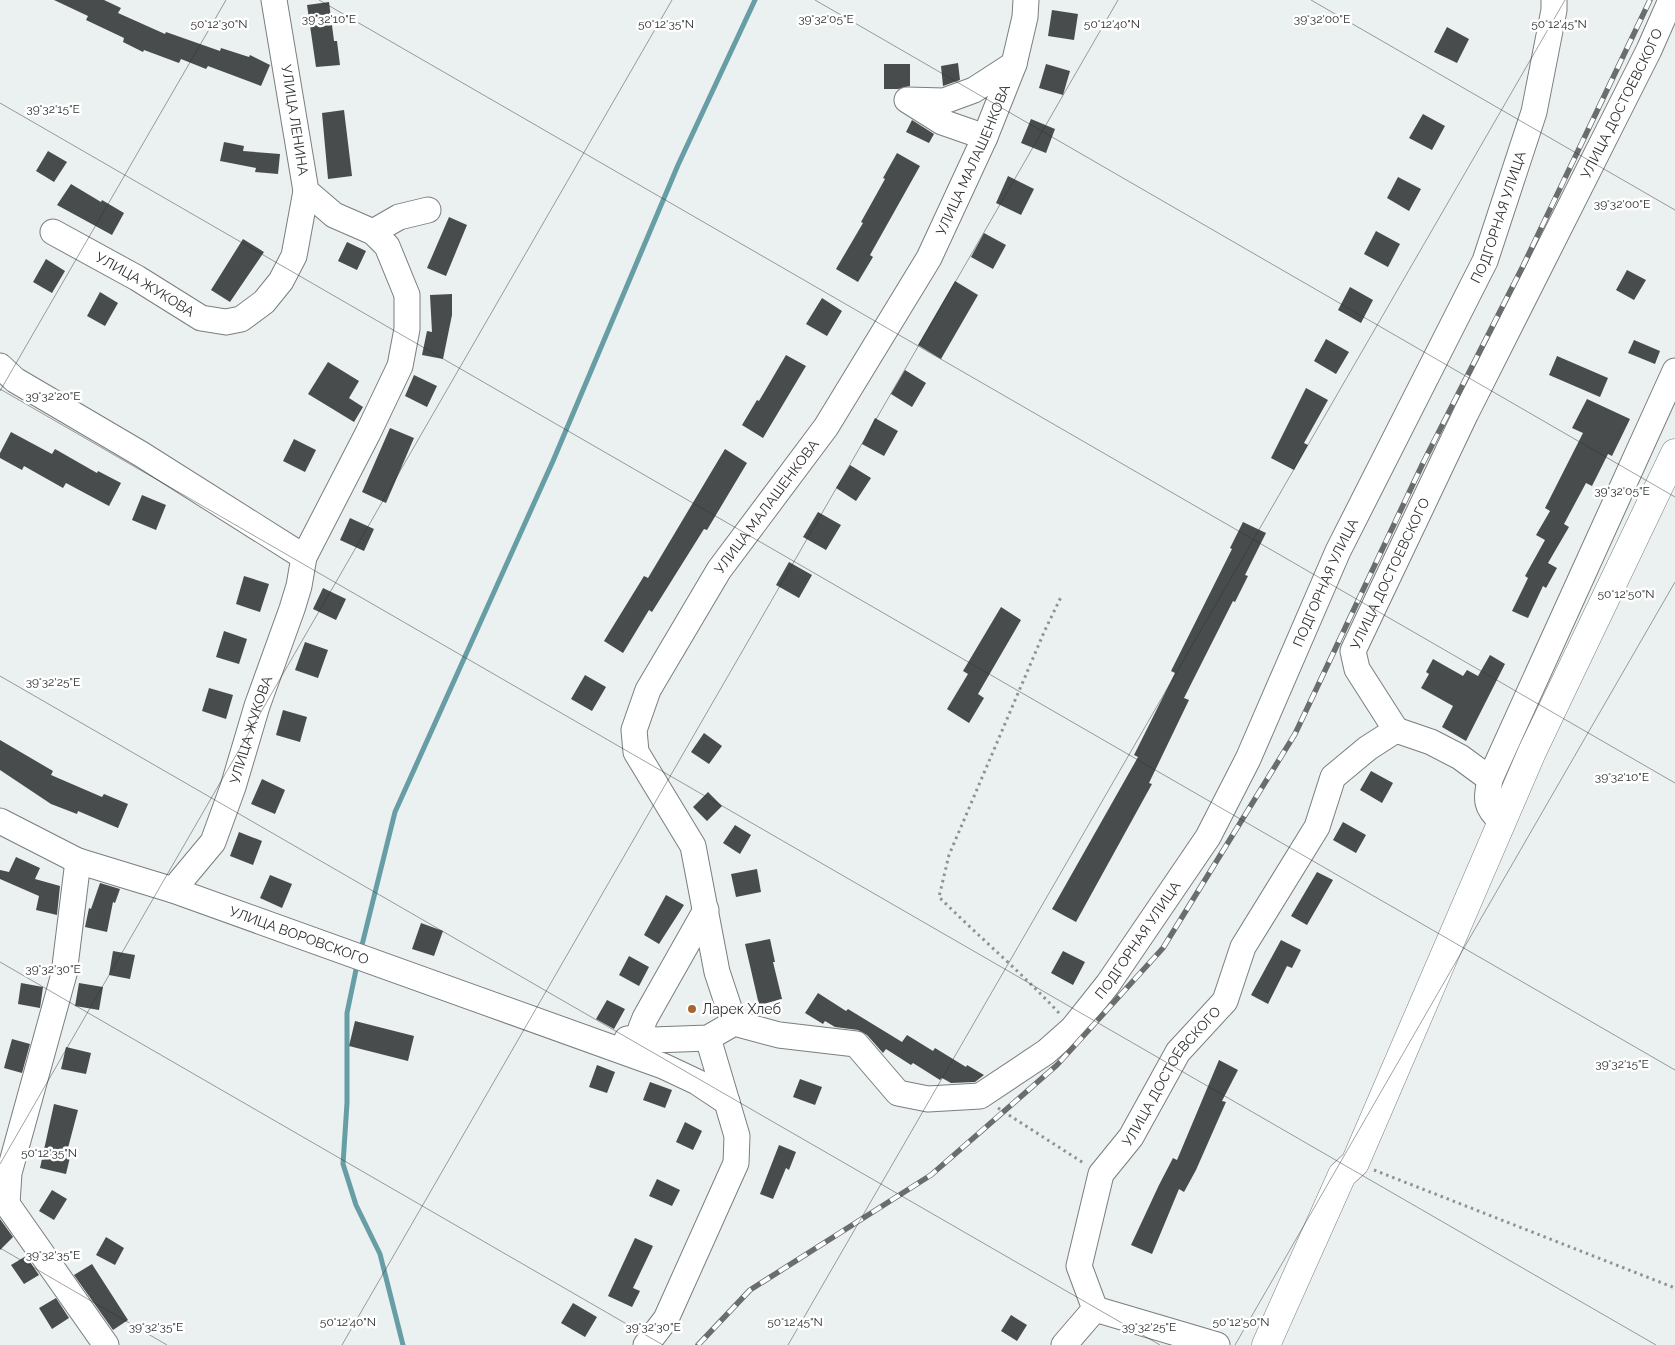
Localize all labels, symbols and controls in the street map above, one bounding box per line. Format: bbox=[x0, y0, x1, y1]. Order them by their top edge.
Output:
text: 39°32'10"E bbox=[302, 12, 356, 26]
text: 39°32'05"E bbox=[798, 12, 854, 26]
text: 39°32'00"E bbox=[1294, 12, 1350, 26]
text: 50°12'30"N bbox=[191, 17, 247, 31]
text: 50°12'35"N bbox=[638, 17, 694, 31]
text: 50°12'40"N bbox=[1084, 17, 1140, 31]
text: 50°12'45"N bbox=[1531, 17, 1587, 31]
street label: УЛИЦА ДОСТОЕВСКОГО bbox=[1578, 26, 1666, 181]
street label: УЛИЦА ЛЕНИНА bbox=[278, 64, 312, 177]
street label: УЛИЦА МАЛАШЕНКОВА bbox=[933, 82, 1013, 238]
text: 39°32'15"E bbox=[26, 102, 80, 116]
street label: ПОДГОРНАЯ УЛИЦА bbox=[1467, 148, 1529, 286]
text: 39°32'00"E bbox=[1594, 197, 1650, 211]
street label: УЛИЦА ЖУКОВА bbox=[93, 249, 198, 320]
text: 39°32'20"E bbox=[25, 389, 81, 403]
street label: УЛИЦА МАЛАШЕНКОВА bbox=[711, 436, 822, 577]
text: 39°32'05"E bbox=[1594, 484, 1650, 498]
street label: УЛИЦА ДОСТОЕВСКОГО bbox=[1347, 495, 1433, 652]
street label: ПОДГОРНАЯ УЛИЦА bbox=[1290, 515, 1361, 649]
text: 50°12'50"N bbox=[1598, 587, 1654, 601]
street label: УЛИЦА ЖУКОВА bbox=[226, 673, 275, 786]
text: 39°32'25"E bbox=[26, 675, 80, 689]
text: 39°32'10"E bbox=[1595, 770, 1649, 784]
street label: ПОДГОРНАЯ УЛИЦА bbox=[1092, 878, 1184, 1002]
street label: УЛИЦА ВОРОВСКОГО bbox=[227, 903, 371, 968]
text: 39°32'30"E bbox=[25, 962, 81, 976]
place label: Ларек Хлеб bbox=[702, 1001, 781, 1017]
marker: Ларек Хлеб bbox=[686, 1003, 698, 1015]
street label: УЛИЦА ДОСТОЕВСКОГО bbox=[1119, 1003, 1224, 1149]
text: 39°32'15"E bbox=[1595, 1057, 1649, 1071]
text: 50°12'35"N bbox=[21, 1146, 77, 1160]
text: 39°32'35"E bbox=[26, 1248, 80, 1262]
text: 50°12'40"N bbox=[320, 1315, 376, 1329]
text: 50°12'45"N bbox=[767, 1315, 823, 1329]
text: 50°12'50"N bbox=[1213, 1315, 1269, 1329]
text: 39°32'35"E bbox=[129, 1320, 183, 1334]
text: 39°32'30"E bbox=[625, 1320, 681, 1334]
text: 39°32'25"E bbox=[1122, 1320, 1176, 1334]

